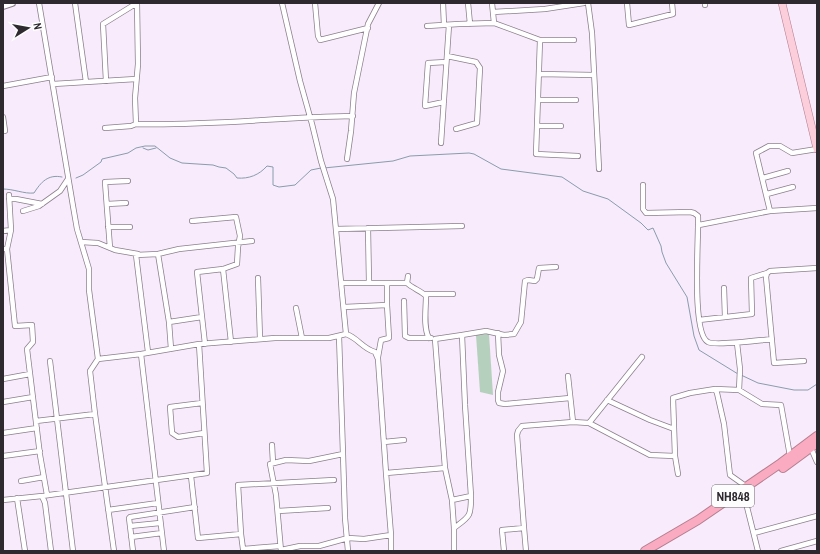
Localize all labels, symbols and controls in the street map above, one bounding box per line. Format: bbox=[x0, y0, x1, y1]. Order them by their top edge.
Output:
north arrow bbox=[8, 8, 48, 48]
text: N bbox=[30, 22, 45, 31]
road number: NH848 bbox=[712, 485, 754, 507]

